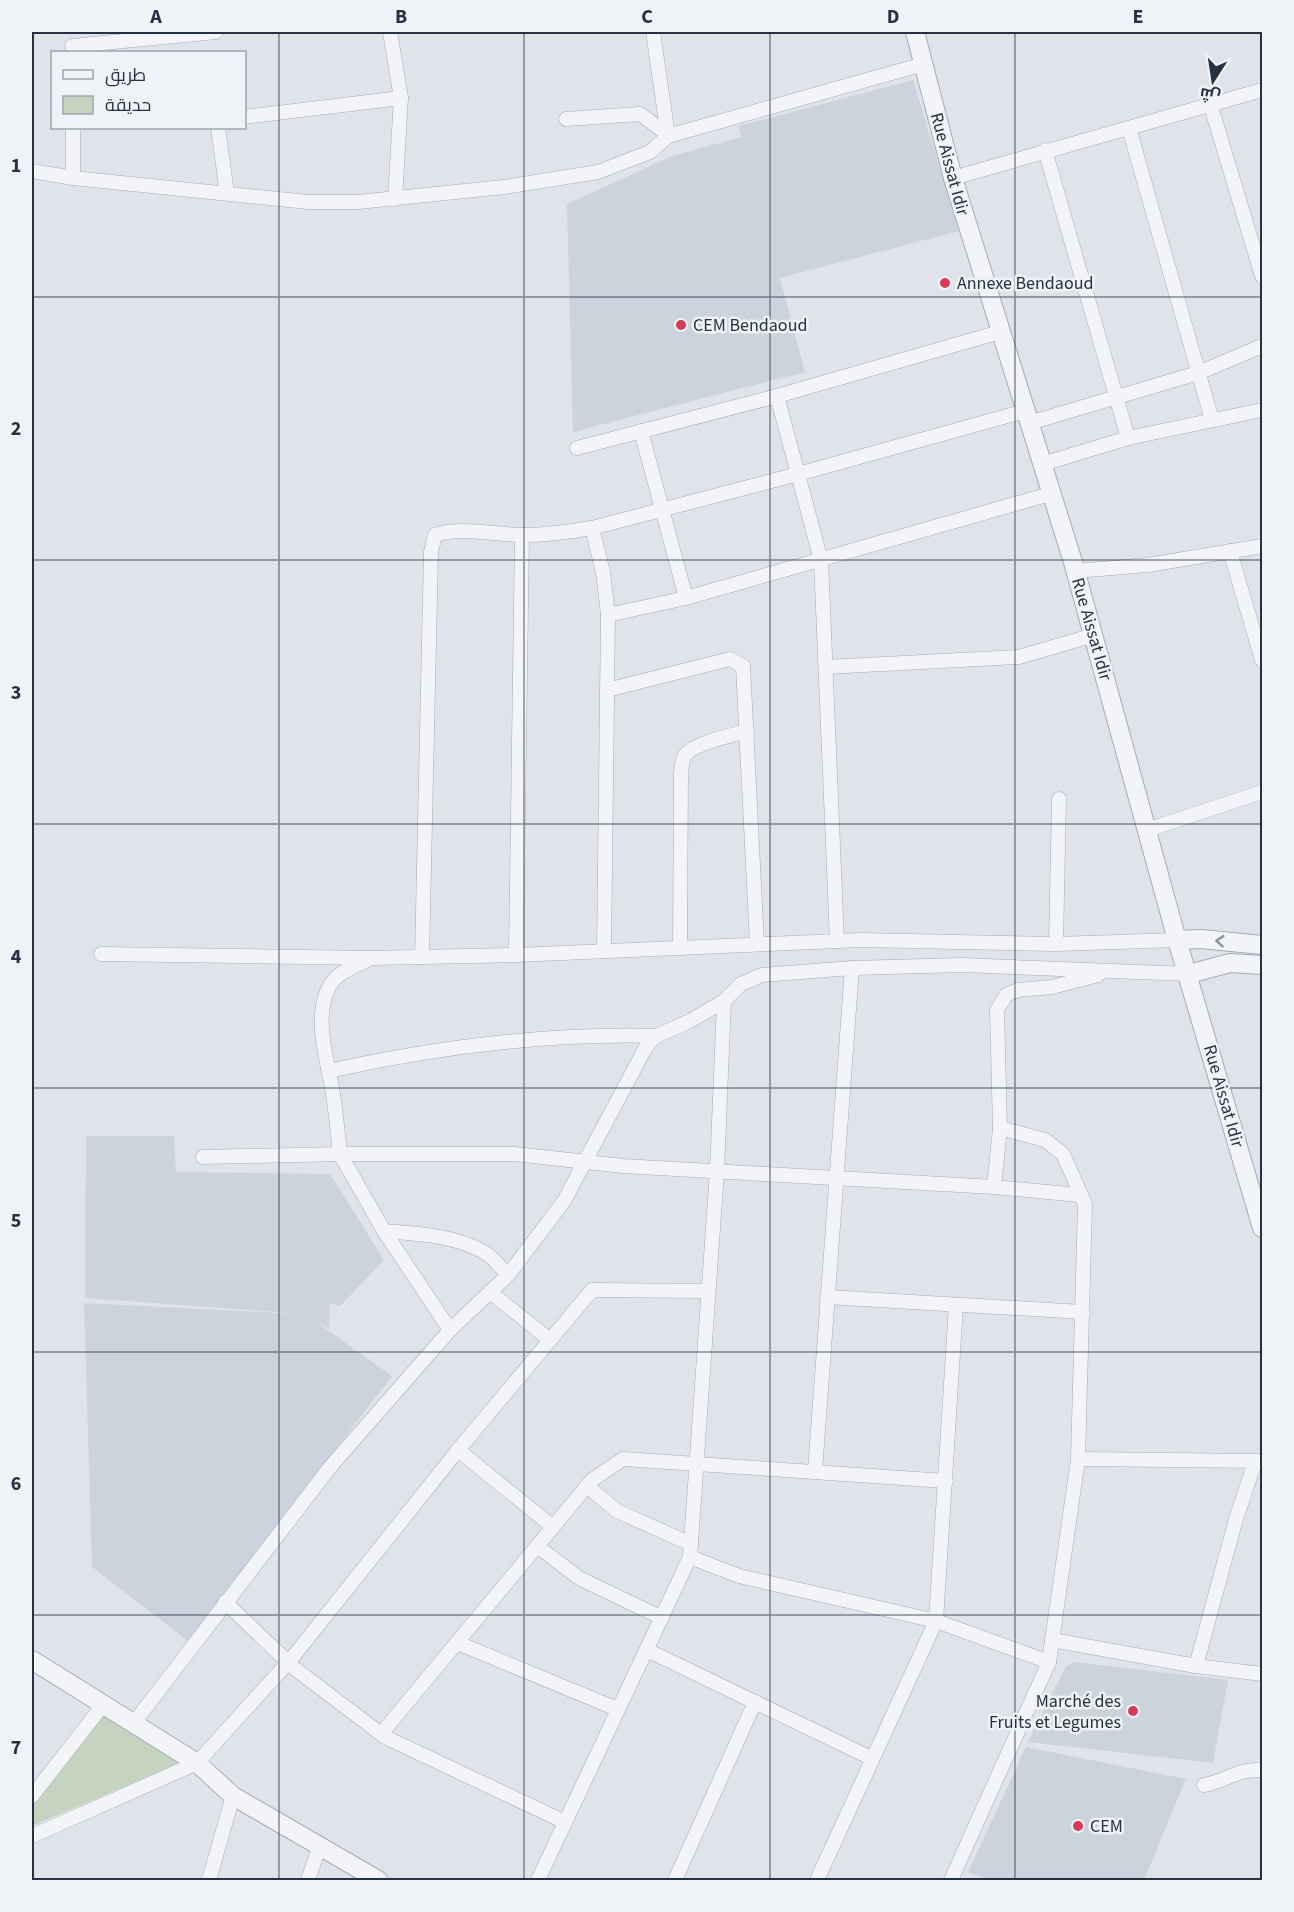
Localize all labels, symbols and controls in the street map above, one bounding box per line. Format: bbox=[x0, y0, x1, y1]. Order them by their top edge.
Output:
text: A bbox=[149, 3, 162, 31]
text: B bbox=[395, 3, 407, 31]
text: C bbox=[641, 3, 653, 31]
text: D bbox=[887, 3, 899, 31]
text: E bbox=[1133, 3, 1143, 31]
legend bbox=[51, 51, 246, 129]
north arrow bbox=[1183, 51, 1243, 111]
text: طريق bbox=[105, 63, 146, 88]
text: ش bbox=[1198, 82, 1222, 108]
text: حديقة bbox=[105, 93, 151, 118]
street label: Rue Aissat Idir bbox=[924, 110, 975, 219]
text: 1 bbox=[11, 152, 21, 180]
place label: Annexe Bendaoud bbox=[957, 271, 1093, 296]
marker: Annexe Bendaoud bbox=[938, 276, 952, 290]
place label: CEM Bendaoud bbox=[693, 313, 807, 338]
marker: CEM Bendaoud bbox=[674, 318, 688, 332]
text: 2 bbox=[11, 415, 21, 443]
street label: Rue Aissat Idir bbox=[1065, 575, 1118, 684]
text: 3 bbox=[11, 679, 21, 707]
one-way arrow bbox=[1215, 935, 1224, 948]
text: 4 bbox=[11, 943, 22, 971]
street label: Rue Aissat Idir bbox=[1197, 1042, 1250, 1151]
text: 5 bbox=[11, 1207, 21, 1235]
text: 6 bbox=[11, 1470, 21, 1498]
place label: Marché des Fruits et Legumes bbox=[989, 1689, 1121, 1735]
marker: Marché des Fruits et Legumes bbox=[1126, 1704, 1140, 1718]
text: 7 bbox=[11, 1734, 21, 1762]
place label: CEM bbox=[1090, 1814, 1123, 1839]
marker: CEM bbox=[1071, 1819, 1085, 1833]

